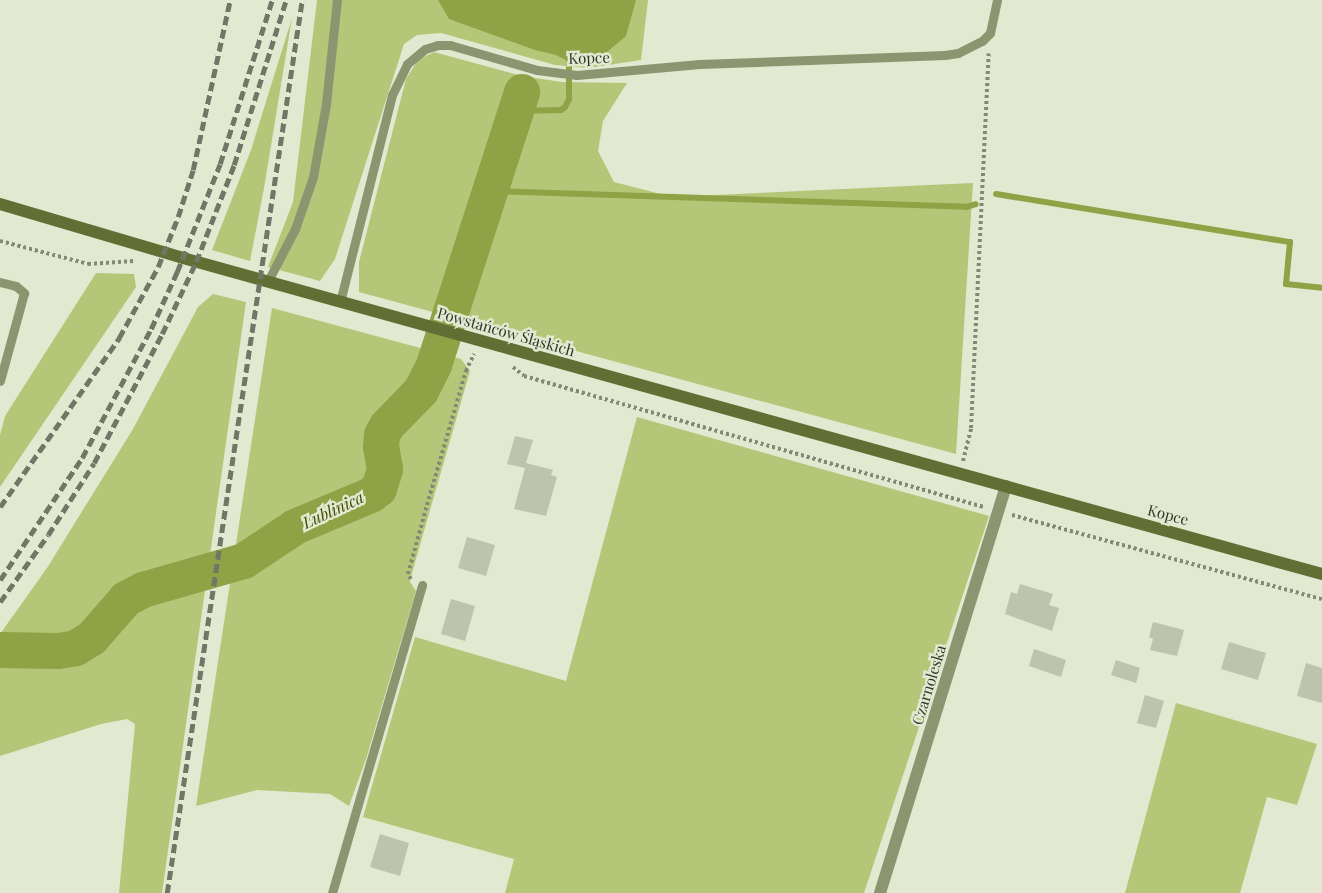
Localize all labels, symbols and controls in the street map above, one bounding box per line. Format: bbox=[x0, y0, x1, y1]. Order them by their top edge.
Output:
street label: Kopce bbox=[568, 48, 610, 68]
street label: Powstańców Śląskich bbox=[435, 304, 577, 360]
water label: Lublinica bbox=[299, 488, 367, 532]
street label: Kopce bbox=[1146, 501, 1190, 529]
street label: Czarnoleska bbox=[908, 643, 950, 727]

